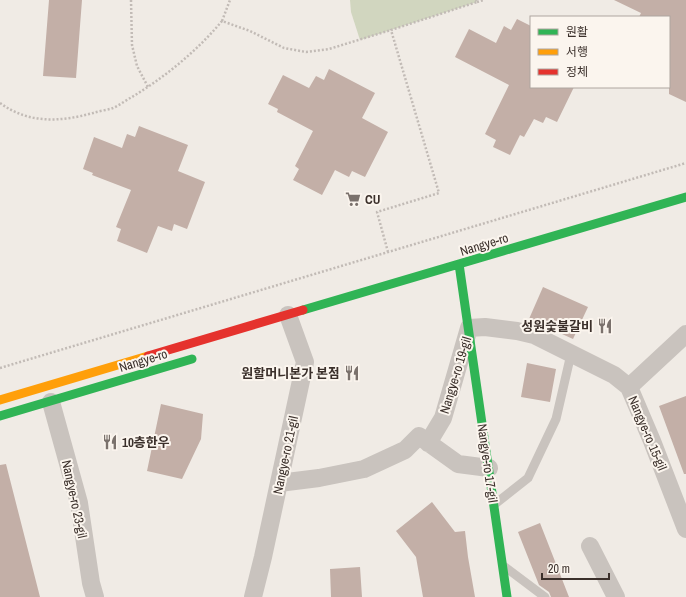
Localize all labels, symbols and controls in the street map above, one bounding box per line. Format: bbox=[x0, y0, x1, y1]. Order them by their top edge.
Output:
legend bbox=[530, 16, 670, 88]
text: 원활 bbox=[566, 24, 588, 40]
text: 서행 bbox=[566, 44, 588, 60]
text: 정체 bbox=[566, 64, 588, 80]
supermarket icon: CU bbox=[344, 190, 362, 208]
place label: CU bbox=[365, 191, 380, 208]
street label: Nangye-ro bbox=[458, 229, 510, 260]
restaurant icon: 성원숯불갈비 bbox=[596, 317, 614, 335]
place label: 성원숯불갈비 bbox=[521, 318, 593, 335]
street label: Nangye-ro 19-gil bbox=[436, 335, 475, 416]
street label: Nangye-ro bbox=[117, 345, 169, 376]
restaurant icon: 원할머니본가 본점 bbox=[343, 364, 361, 382]
place label: 원할머니본가 본점 bbox=[241, 365, 340, 382]
street label: Nangye-ro 15-gil bbox=[624, 393, 671, 473]
street label: Nangye-ro 21-gil bbox=[269, 415, 302, 496]
street label: Nangye-ro 17-gil bbox=[474, 423, 501, 504]
restaurant icon: 10층한우 bbox=[101, 433, 119, 451]
place label: 10층한우 bbox=[122, 434, 170, 451]
street label: Nangye-ro 23-gil bbox=[58, 459, 91, 540]
scale bar bbox=[542, 555, 609, 581]
text: 20 m bbox=[548, 561, 570, 577]

